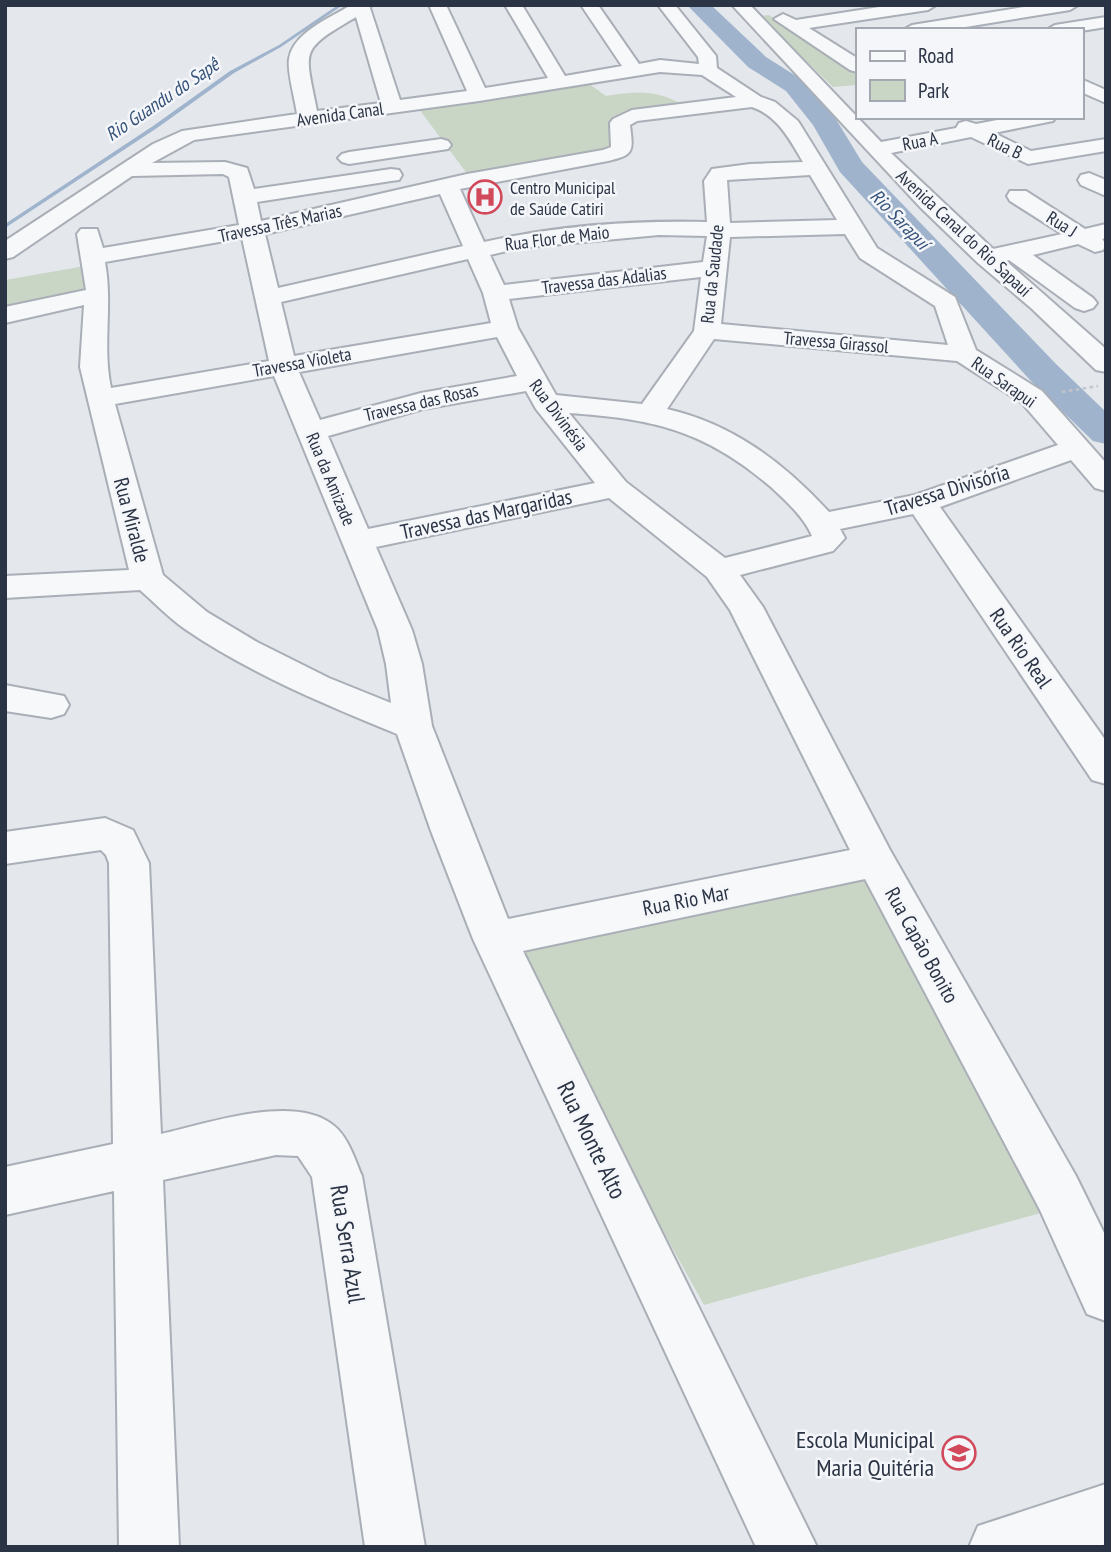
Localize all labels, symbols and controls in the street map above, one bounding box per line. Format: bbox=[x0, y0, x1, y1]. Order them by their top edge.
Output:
legend bbox=[856, 28, 1083, 119]
text: Road bbox=[918, 42, 954, 69]
water label: Rio Guandu do Sapê bbox=[101, 52, 224, 146]
text: Park bbox=[918, 77, 949, 104]
street label: Avenida Canal bbox=[295, 96, 386, 131]
street label: Rua A bbox=[900, 126, 940, 156]
street label: Rua B bbox=[984, 128, 1026, 164]
street label: Avenida Canal do Rio Sapauí bbox=[892, 164, 1036, 302]
place label: Centro Municipal de Saúde Catiri bbox=[510, 176, 616, 220]
hospital icon: Centro Municipal de Saúde Catiri bbox=[466, 178, 504, 216]
water label: Rio Sarapuí bbox=[865, 184, 937, 257]
street label: Travessa Três Marias bbox=[216, 199, 344, 247]
street label: Rua J bbox=[1042, 206, 1082, 242]
street label: Rua Flor de Maio bbox=[503, 220, 611, 256]
street label: Rua da Saudade bbox=[695, 223, 729, 325]
street label: Travessa das Adalias bbox=[540, 261, 668, 299]
street label: Travessa Girassol bbox=[783, 326, 890, 358]
street label: Travessa Violeta bbox=[251, 342, 353, 382]
street label: Rua Sarapui bbox=[967, 351, 1041, 413]
street label: Rua Divinésia bbox=[524, 374, 594, 456]
street label: Travessa das Rosas bbox=[362, 378, 480, 426]
street label: Rua da Amizade bbox=[301, 429, 361, 529]
street label: Travessa Divisória bbox=[881, 458, 1013, 522]
street label: Rua Miralde bbox=[108, 475, 156, 565]
street label: Travessa das Margaridas bbox=[398, 483, 574, 545]
street label: Rua Rio Real bbox=[984, 603, 1058, 693]
street label: Rua Rio Mar bbox=[640, 878, 732, 922]
street label: Rua Capão Bonito bbox=[879, 882, 965, 1008]
street label: Rua Monte Alto bbox=[550, 1076, 634, 1204]
street label: Rua Serra Azul bbox=[323, 1182, 373, 1306]
place label: Escola Municipal Maria Quitéria bbox=[796, 1424, 934, 1483]
school or university icon: Escola Municipal Maria Quitéria bbox=[940, 1434, 978, 1472]

